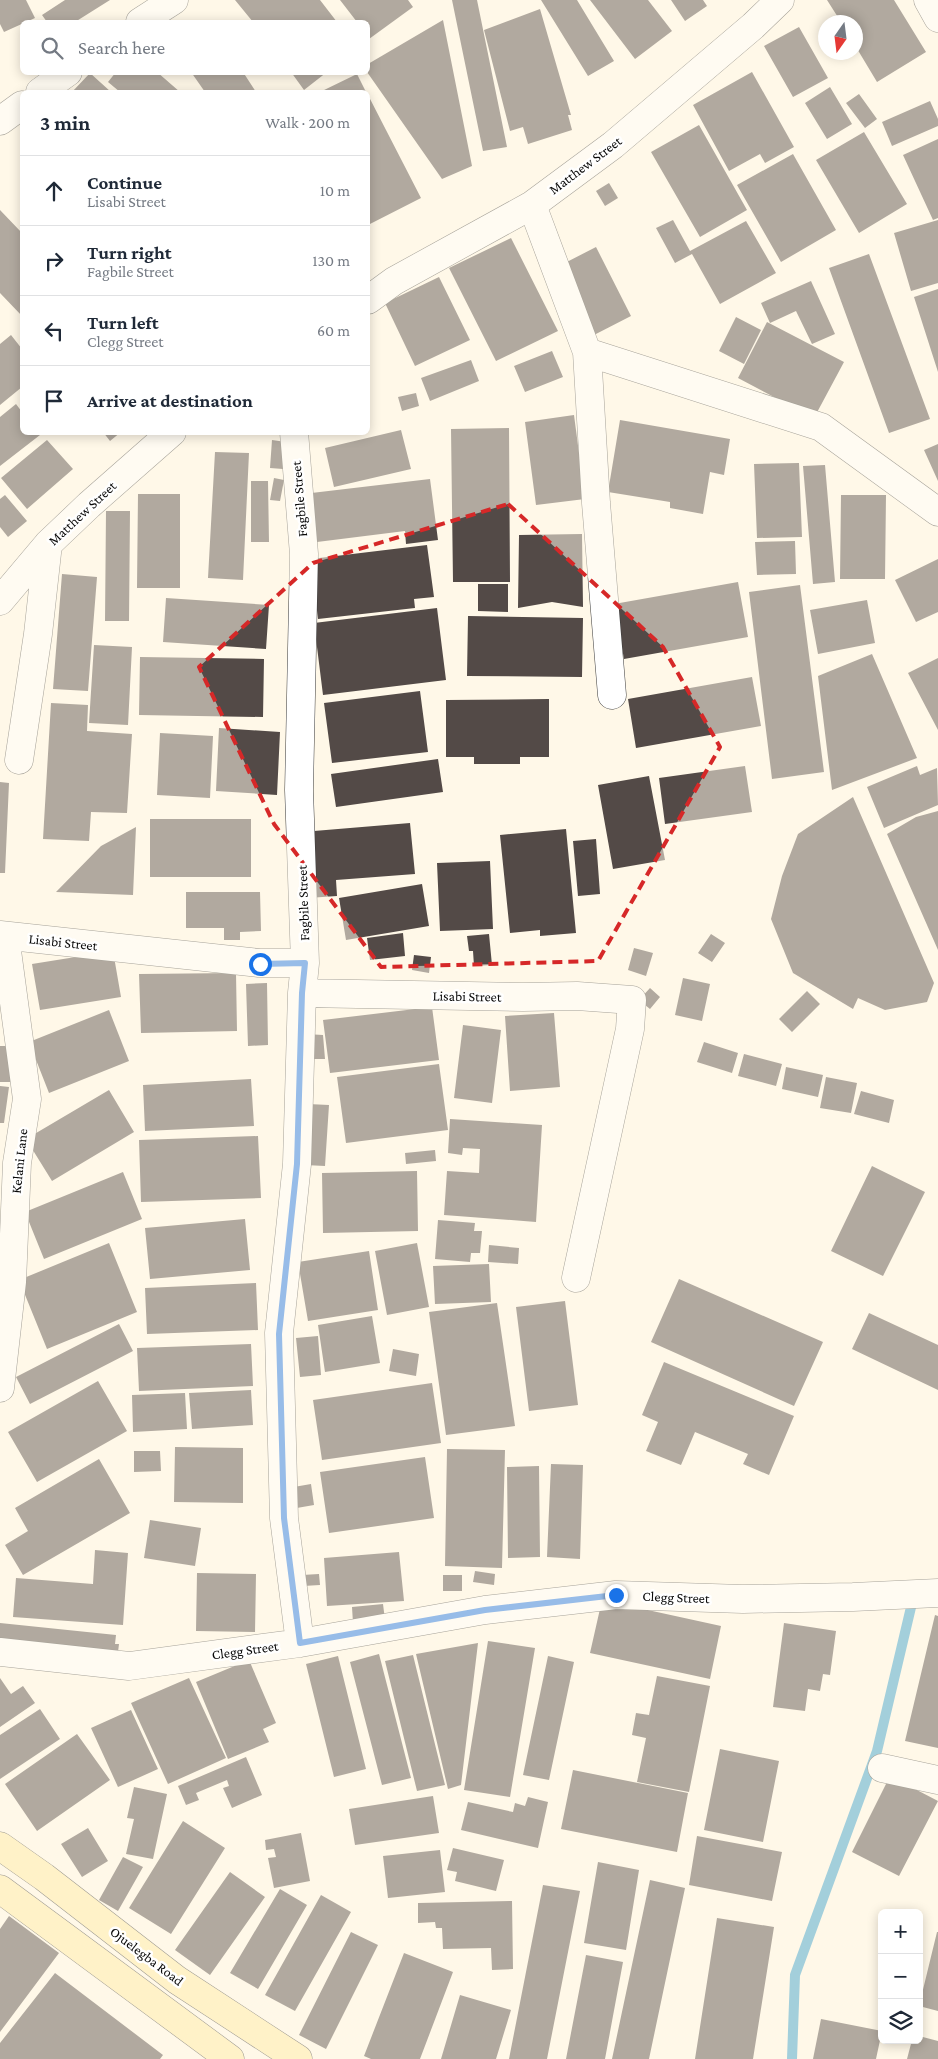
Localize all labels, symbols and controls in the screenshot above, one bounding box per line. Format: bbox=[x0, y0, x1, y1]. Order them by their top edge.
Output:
north arrow bbox=[818, 15, 863, 60]
search box bbox=[20, 20, 370, 75]
icon: search bbox=[38, 34, 66, 62]
text: Search here bbox=[78, 37, 165, 58]
text: 3 min bbox=[40, 111, 90, 135]
text: Walk · 200 m bbox=[265, 114, 350, 131]
street label: Matthew Street bbox=[546, 132, 625, 197]
text: Continue bbox=[87, 172, 162, 193]
icon: ahead bbox=[40, 177, 68, 205]
text: 10 m bbox=[320, 182, 350, 199]
text: Lisabi Street bbox=[87, 193, 166, 210]
text: Turn right bbox=[87, 242, 172, 263]
icon: right bbox=[40, 247, 68, 275]
text: 130 m bbox=[312, 252, 350, 269]
text: Fagbile Street bbox=[87, 263, 174, 280]
text: Turn left bbox=[87, 312, 159, 333]
icon: left bbox=[40, 317, 68, 345]
text: 60 m bbox=[317, 322, 350, 339]
text: Clegg Street bbox=[87, 333, 164, 350]
icon: arrive bbox=[40, 387, 68, 415]
text: Arrive at destination bbox=[87, 390, 253, 411]
street label: Fagbile Street bbox=[288, 460, 310, 538]
street label: Matthew Street bbox=[45, 477, 119, 548]
street label: Fagbile Street bbox=[294, 864, 312, 941]
street label: Lisabi Street bbox=[28, 930, 98, 954]
route start bbox=[249, 953, 272, 976]
street label: Lisabi Street bbox=[432, 987, 502, 1005]
street label: Kelani Lane bbox=[8, 1128, 30, 1194]
route end bbox=[605, 1584, 628, 1607]
street label: Clegg Street bbox=[642, 1588, 710, 1606]
street label: Clegg Street bbox=[211, 1637, 280, 1663]
map controls bbox=[878, 1909, 923, 2044]
button: + bbox=[878, 1909, 923, 1954]
street label: Ojuelegba Road bbox=[107, 1923, 187, 1990]
button: − bbox=[878, 1954, 923, 1999]
button: layers bbox=[878, 1999, 923, 2044]

